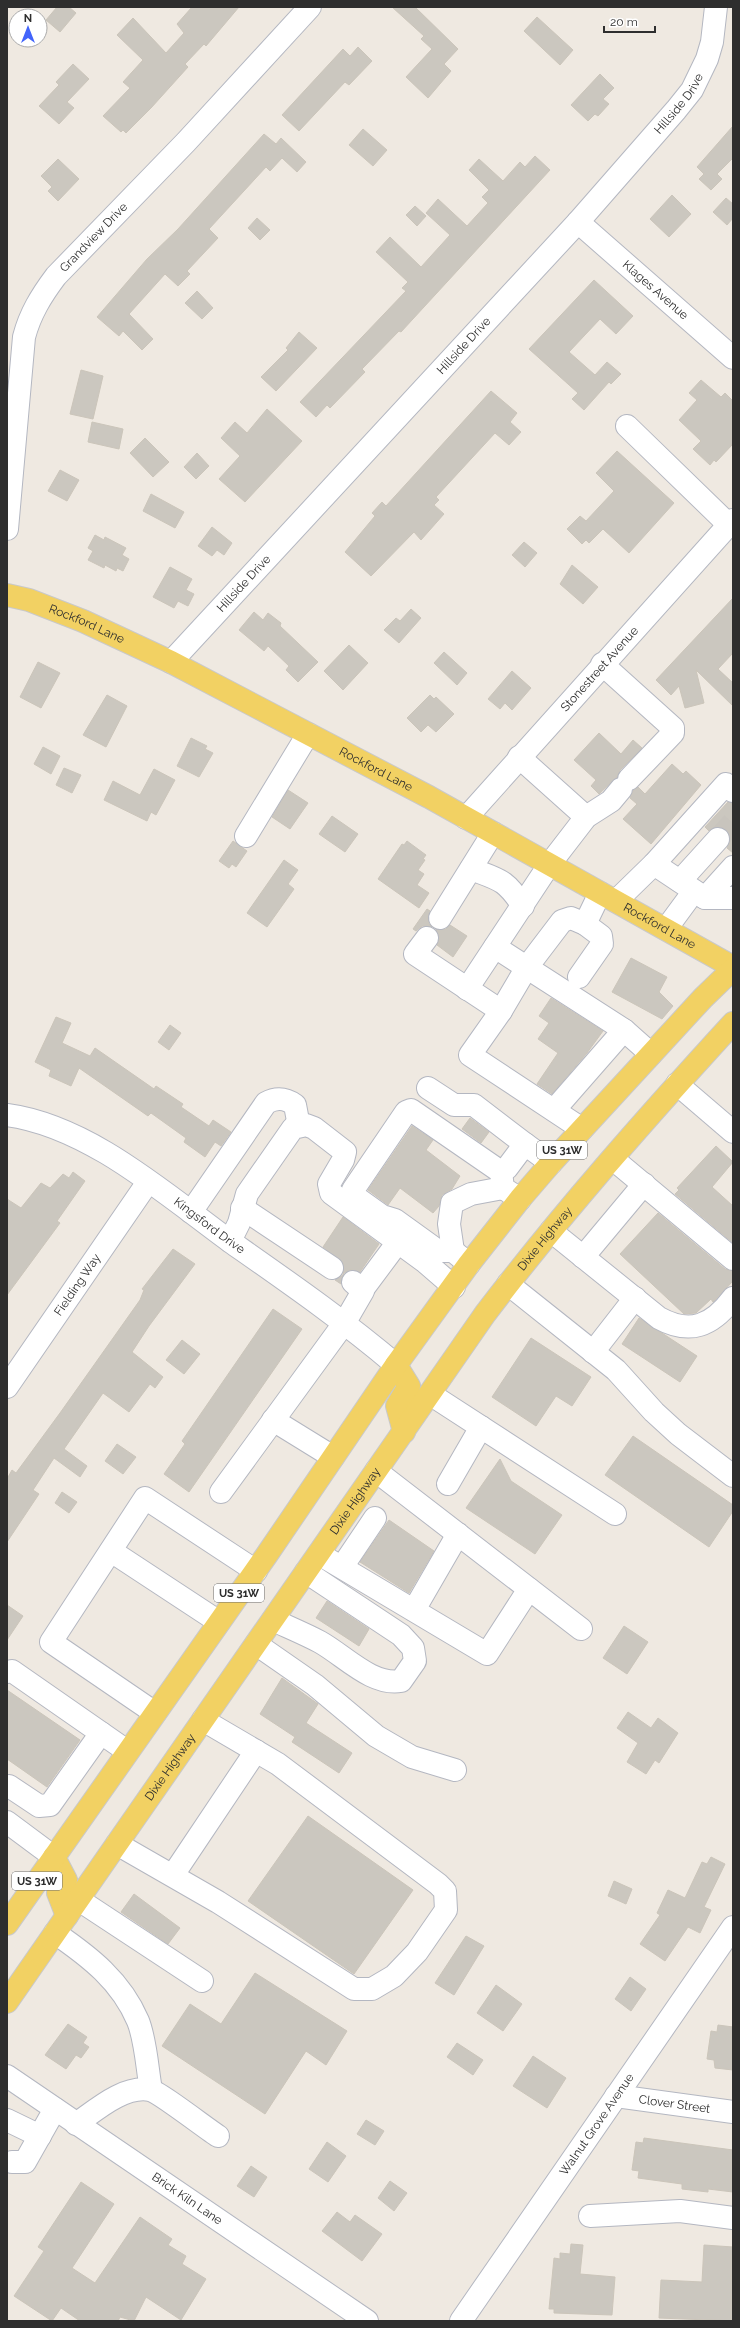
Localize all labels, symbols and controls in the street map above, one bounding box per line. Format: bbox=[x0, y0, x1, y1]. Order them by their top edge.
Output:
north arrow bbox=[8, 8, 48, 48]
scale bar bbox=[604, 8, 655, 34]
text: N bbox=[24, 12, 32, 25]
text: 20 m bbox=[610, 15, 638, 29]
street label: Hillside Drive bbox=[651, 71, 706, 137]
street label: Grandview Drive bbox=[57, 200, 130, 275]
street label: Klages Avenue bbox=[620, 257, 691, 322]
street label: Hillside Drive bbox=[434, 314, 493, 377]
street label: Hillside Drive bbox=[214, 552, 273, 615]
street label: Rockford Lane bbox=[47, 601, 127, 646]
street label: Stonestreet Avenue bbox=[558, 624, 641, 714]
street label: Rockford Lane bbox=[337, 744, 415, 794]
street label: Rockford Lane bbox=[621, 900, 698, 952]
road number: US 31W bbox=[537, 1141, 587, 1159]
street label: Kingsford Drive bbox=[171, 1195, 247, 1256]
street label: Dixie Highway bbox=[515, 1203, 575, 1273]
street label: Fielding Way bbox=[51, 1251, 104, 1318]
street label: Dixie Highway bbox=[327, 1465, 383, 1537]
road number: US 31W bbox=[214, 1584, 264, 1602]
street label: Dixie Highway bbox=[142, 1731, 199, 1803]
road number: US 31W bbox=[12, 1872, 62, 1890]
street label: Walnut Grove Avenue bbox=[557, 2071, 637, 2178]
street label: Clover Street bbox=[638, 2092, 711, 2116]
street label: Brick Kiln Lane bbox=[149, 2170, 225, 2228]

